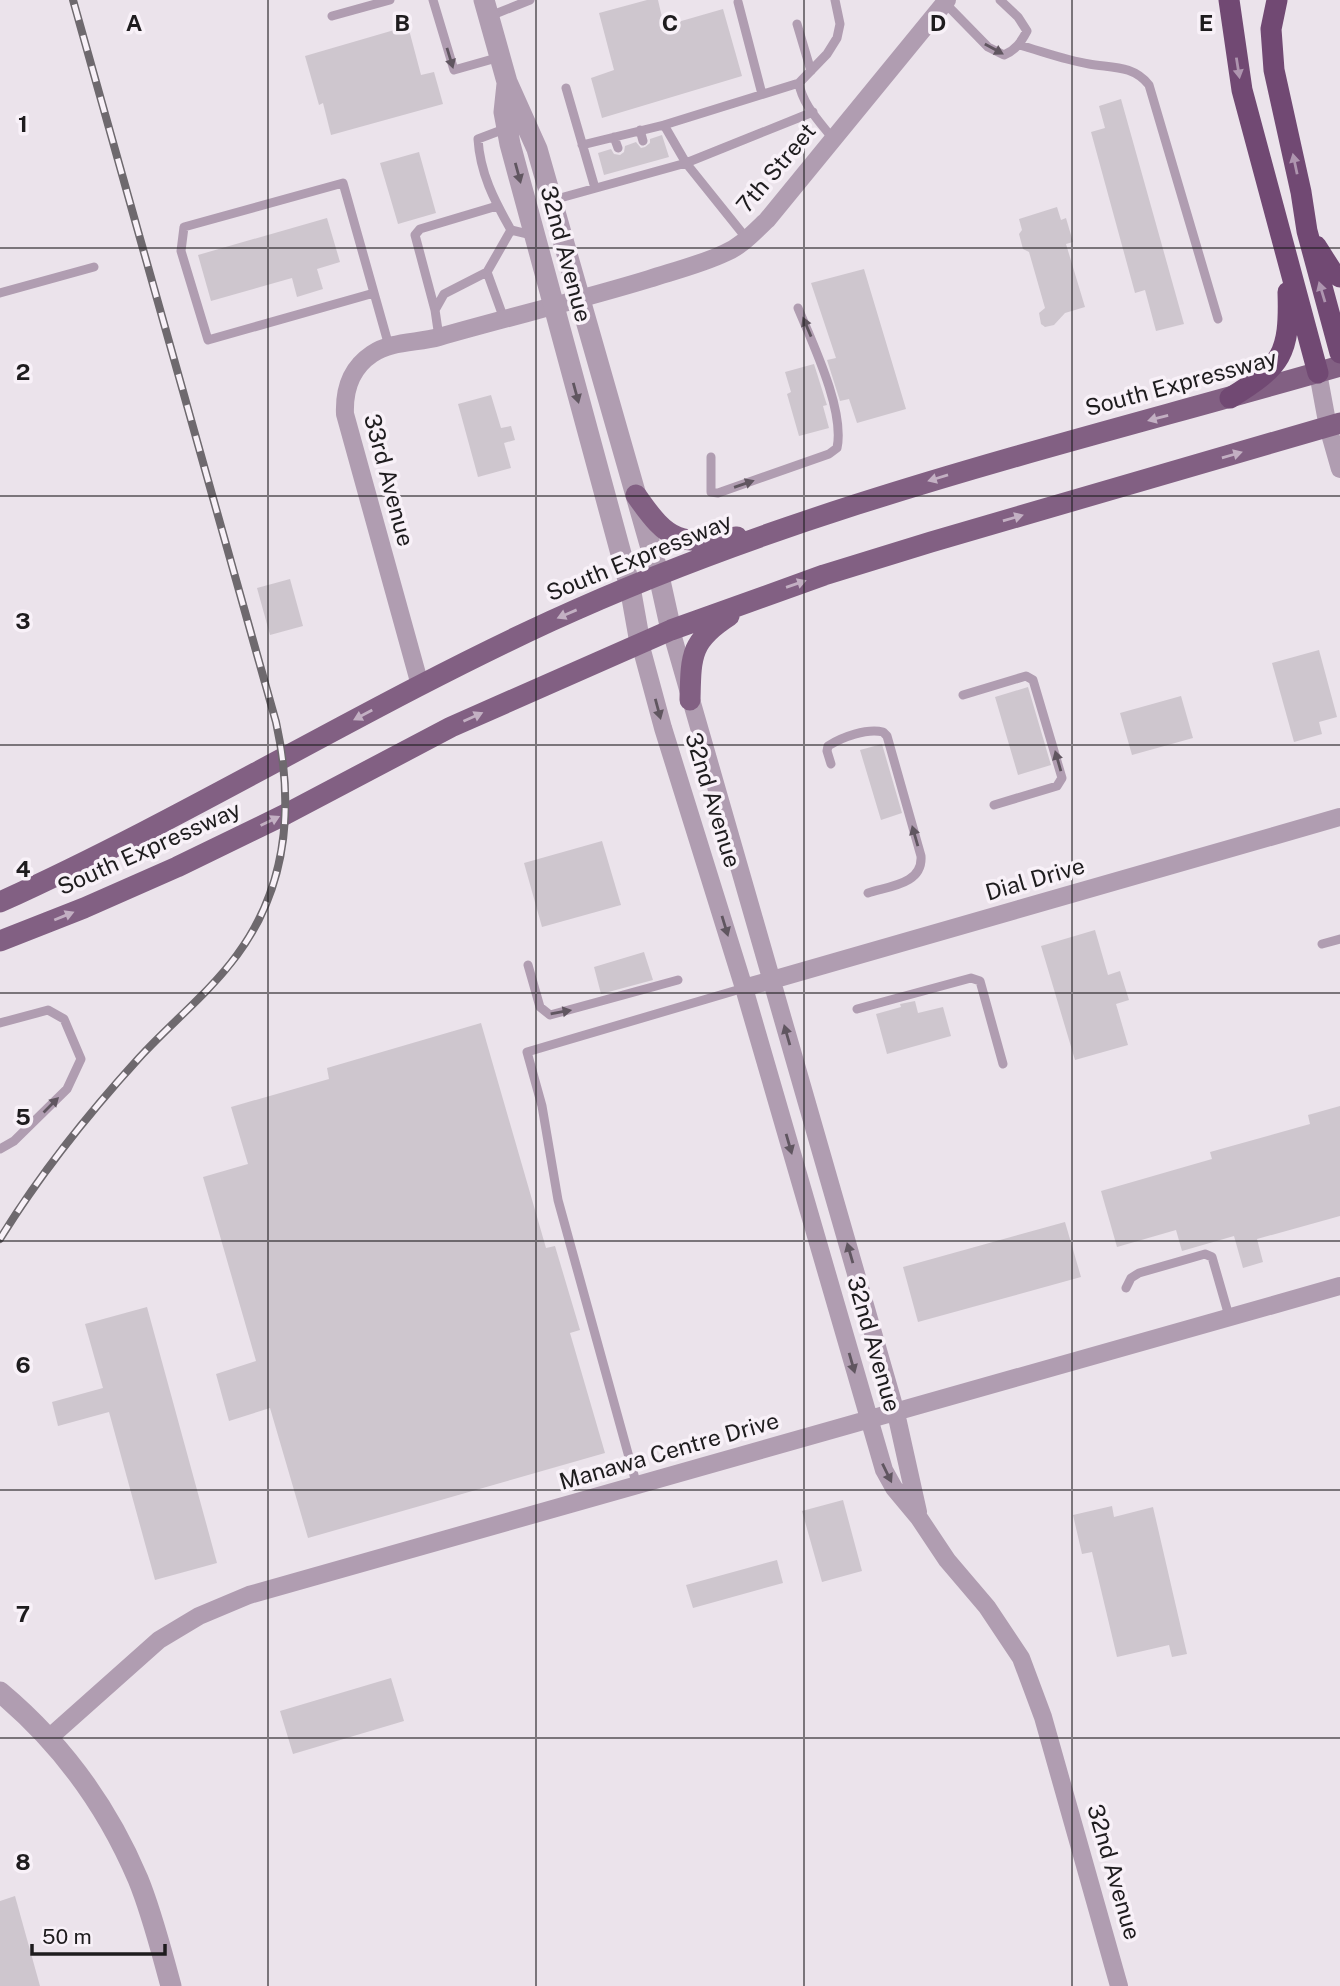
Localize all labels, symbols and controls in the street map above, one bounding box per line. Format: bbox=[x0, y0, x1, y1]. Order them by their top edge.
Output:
text: A bbox=[126, 9, 143, 36]
text: B bbox=[394, 9, 410, 36]
text: C bbox=[662, 9, 678, 36]
text: D bbox=[930, 9, 946, 36]
text: E bbox=[1199, 9, 1213, 36]
one-way arrow bbox=[985, 42, 1005, 54]
one-way arrow bbox=[446, 48, 456, 69]
one-way arrow bbox=[1233, 57, 1244, 79]
text: 1 bbox=[18, 110, 28, 137]
street label: 7th Street bbox=[730, 117, 821, 218]
one-way arrow bbox=[1289, 153, 1300, 175]
one-way arrow bbox=[513, 162, 524, 184]
street label: 32nd Avenue bbox=[535, 183, 598, 325]
one-way arrow bbox=[1317, 281, 1327, 302]
one-way arrow bbox=[801, 317, 812, 338]
street label: South Expressway bbox=[1082, 344, 1280, 421]
text: 2 bbox=[16, 358, 30, 385]
one-way arrow bbox=[572, 383, 582, 404]
street label: 33rd Avenue bbox=[359, 411, 420, 549]
one-way arrow bbox=[1147, 413, 1168, 423]
one-way arrow bbox=[1222, 449, 1243, 459]
one-way arrow bbox=[928, 473, 949, 483]
one-way arrow bbox=[733, 478, 754, 489]
street label: South Expressway bbox=[542, 507, 735, 606]
one-way arrow bbox=[1003, 512, 1024, 522]
one-way arrow bbox=[786, 578, 807, 589]
text: 3 bbox=[15, 607, 31, 634]
one-way arrow bbox=[557, 608, 577, 620]
one-way arrow bbox=[653, 698, 664, 720]
one-way arrow bbox=[353, 709, 373, 721]
one-way arrow bbox=[462, 711, 483, 722]
street label: 32nd Avenue bbox=[680, 729, 747, 871]
one-way arrow bbox=[1052, 751, 1062, 772]
street label: South Expressway bbox=[53, 795, 245, 900]
one-way arrow bbox=[260, 816, 280, 827]
one-way arrow bbox=[909, 825, 920, 847]
street label: Dial Drive bbox=[982, 851, 1088, 906]
text: 4 bbox=[15, 855, 31, 882]
one-way arrow bbox=[53, 910, 74, 921]
one-way arrow bbox=[720, 916, 730, 937]
one-way arrow bbox=[550, 1007, 572, 1018]
one-way arrow bbox=[781, 1024, 791, 1045]
one-way arrow bbox=[43, 1096, 60, 1113]
text: 5 bbox=[15, 1103, 31, 1130]
one-way arrow bbox=[784, 1134, 795, 1156]
one-way arrow bbox=[844, 1242, 854, 1263]
street label: 32nd Avenue bbox=[842, 1273, 907, 1415]
text: 6 bbox=[15, 1351, 31, 1378]
one-way arrow bbox=[848, 1353, 858, 1374]
street label: Manawa Centre Drive bbox=[556, 1406, 782, 1495]
one-way arrow bbox=[881, 1463, 893, 1483]
text: 7 bbox=[16, 1600, 30, 1627]
street label: 32nd Avenue bbox=[1082, 1801, 1147, 1943]
text: 8 bbox=[15, 1848, 31, 1875]
scale bar bbox=[32, 1912, 164, 1956]
text: 50 m bbox=[42, 1924, 92, 1949]

